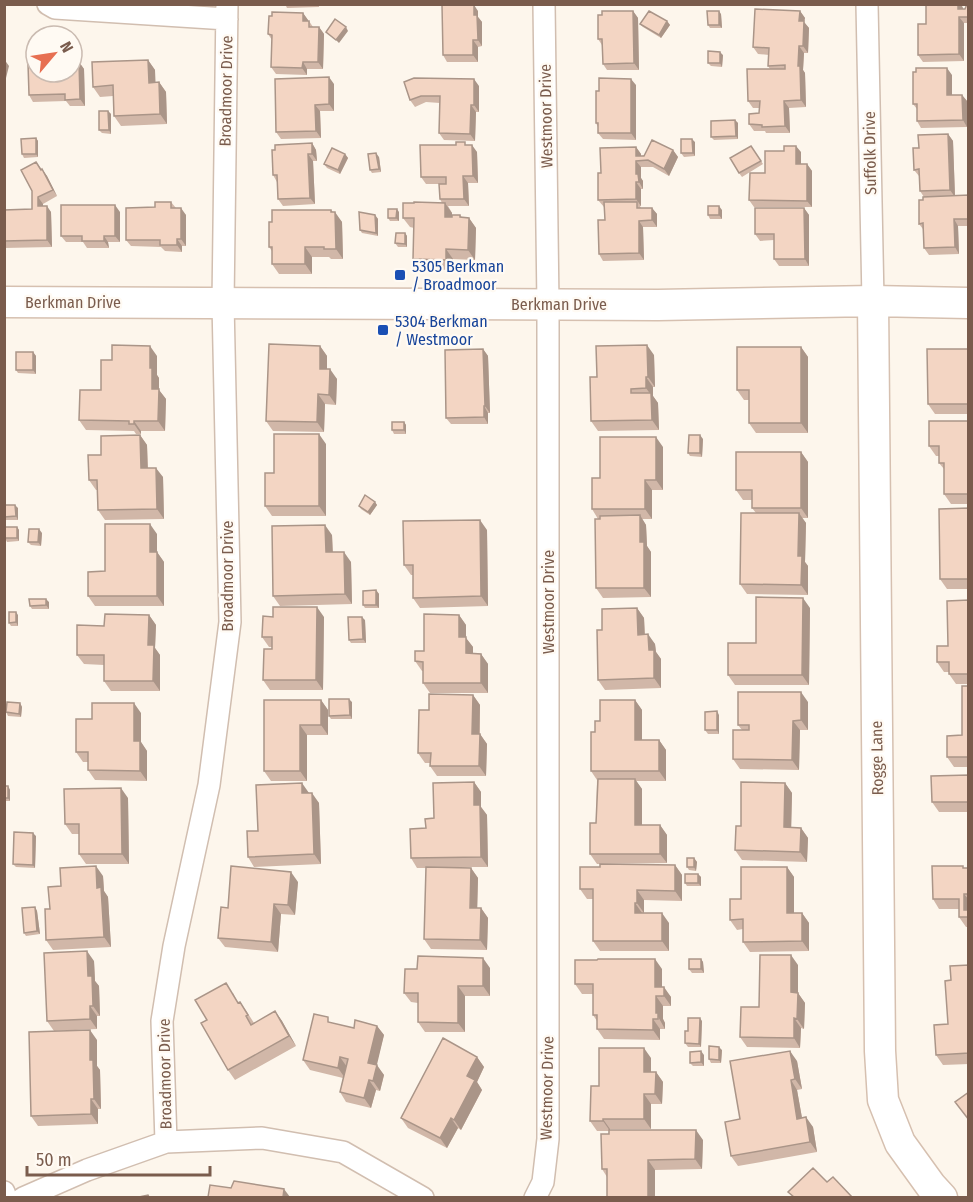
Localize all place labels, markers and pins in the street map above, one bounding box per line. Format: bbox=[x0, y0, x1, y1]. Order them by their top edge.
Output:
place label: 5305 Berkman / Broadmoor bbox=[412, 257, 504, 294]
marker: 5305 Berkman / Broadmoor bbox=[393, 268, 407, 282]
place label: 5304 Berkman / Westmoor bbox=[395, 312, 488, 349]
marker: 5304 Berkman / Westmoor bbox=[376, 323, 390, 337]

